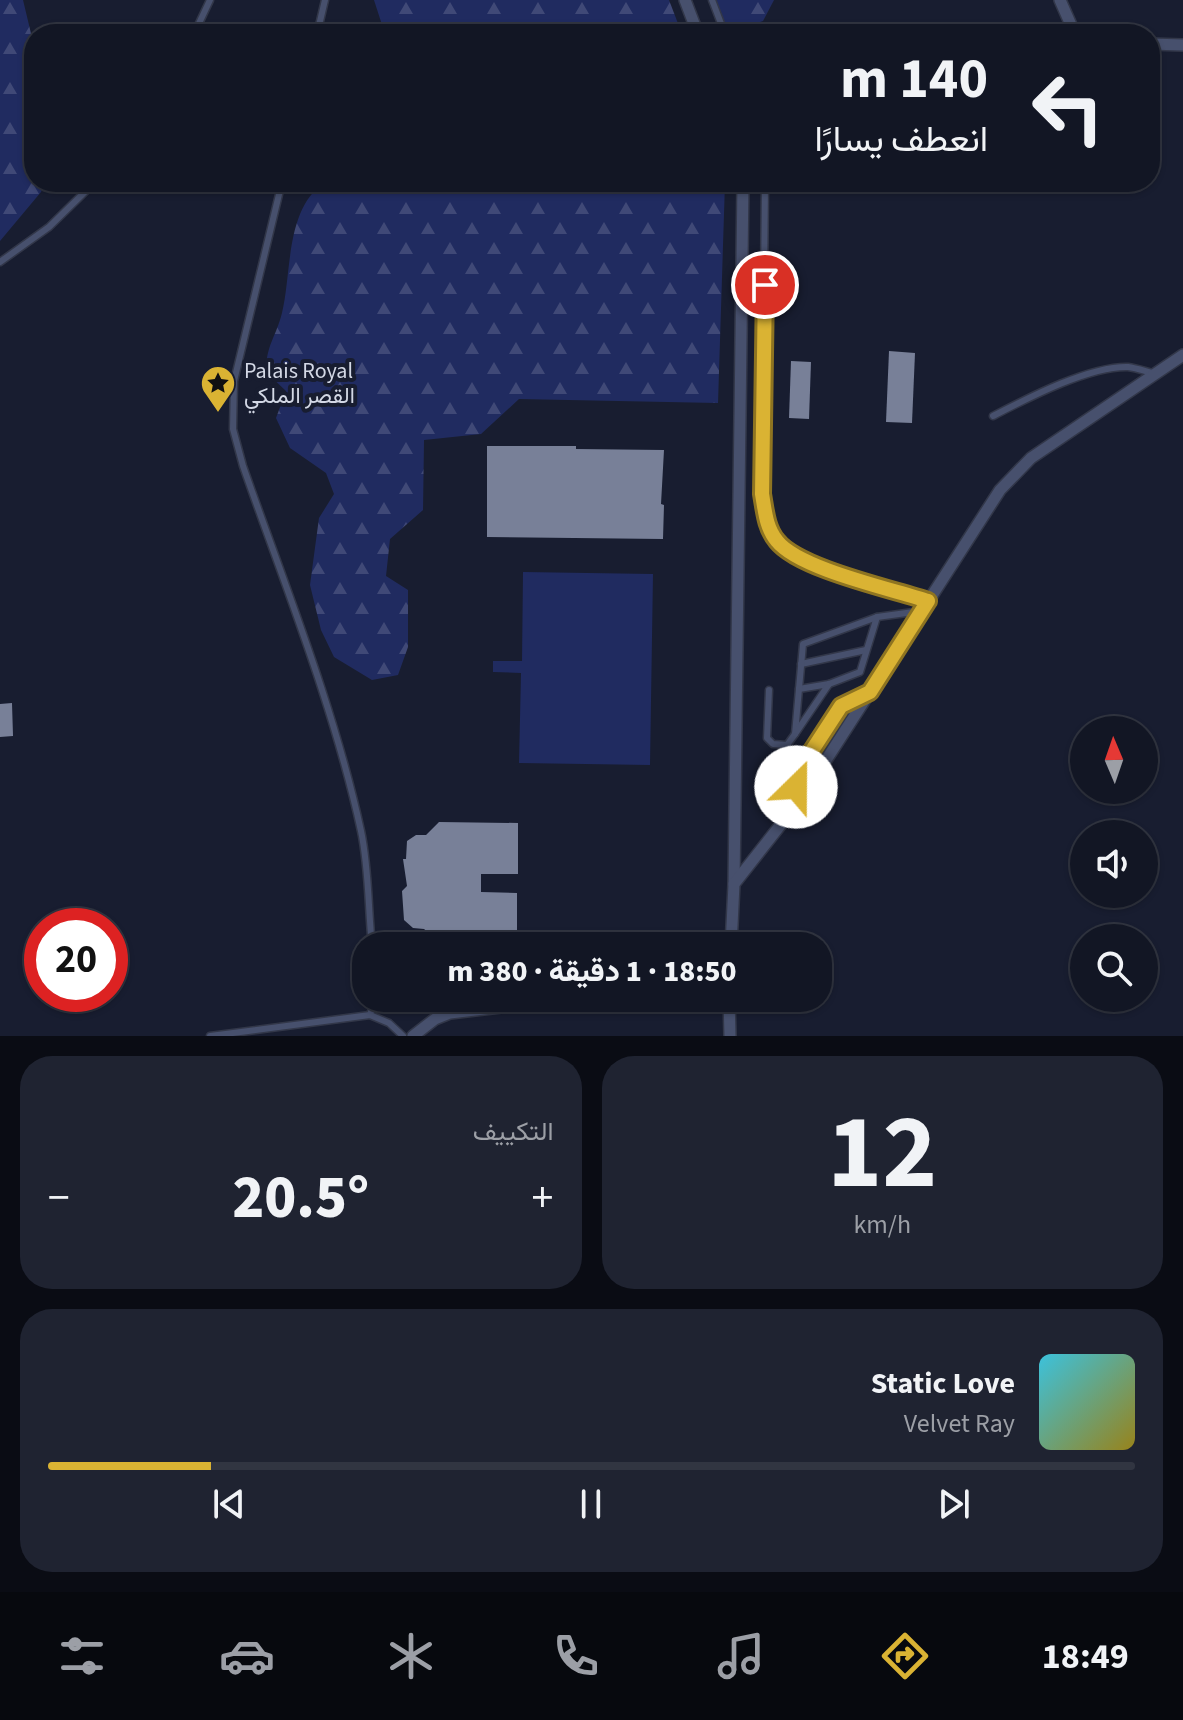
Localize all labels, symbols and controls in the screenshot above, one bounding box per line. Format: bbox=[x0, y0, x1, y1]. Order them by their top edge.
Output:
text: 140 m bbox=[840, 40, 988, 119]
icon: left bbox=[1016, 56, 1120, 160]
text: انعطف يسارًا bbox=[815, 114, 988, 165]
pin bbox=[731, 251, 799, 319]
icon: arrive bbox=[743, 263, 787, 307]
place label: Palais Royal القصر الملكي bbox=[244, 355, 355, 414]
place icon: Palais Royal القصر الملكي bbox=[199, 364, 237, 414]
north arrow bbox=[1070, 716, 1158, 804]
map controls bbox=[1070, 716, 1158, 1012]
position arrow bbox=[754, 745, 838, 829]
button: sound bbox=[1070, 820, 1158, 908]
speed limit sign: 20 bbox=[24, 908, 128, 1012]
button: search bbox=[1070, 924, 1158, 1012]
text: 18:50 · 1 دقيقة · 380 m bbox=[447, 950, 737, 993]
text: 12 bbox=[827, 1080, 937, 1228]
text: التكييف bbox=[473, 1113, 554, 1150]
text: 20.5° bbox=[232, 1156, 369, 1241]
text: − bbox=[48, 1167, 70, 1230]
text: + bbox=[532, 1167, 553, 1230]
text: km/h bbox=[853, 1206, 911, 1243]
text: Static Love bbox=[871, 1362, 1015, 1405]
text: Velvet Ray bbox=[904, 1405, 1015, 1442]
icon: previous bbox=[207, 1482, 251, 1526]
icon: pause bbox=[569, 1482, 613, 1526]
icon: next bbox=[932, 1482, 976, 1526]
icon: filters bbox=[54, 1628, 110, 1684]
icon: car bbox=[219, 1628, 275, 1684]
icon: climate bbox=[383, 1628, 439, 1684]
icon: phone bbox=[548, 1628, 604, 1684]
icon: music bbox=[713, 1628, 769, 1684]
icon: directions bbox=[877, 1628, 933, 1684]
text: 18:49 bbox=[1042, 1631, 1129, 1682]

